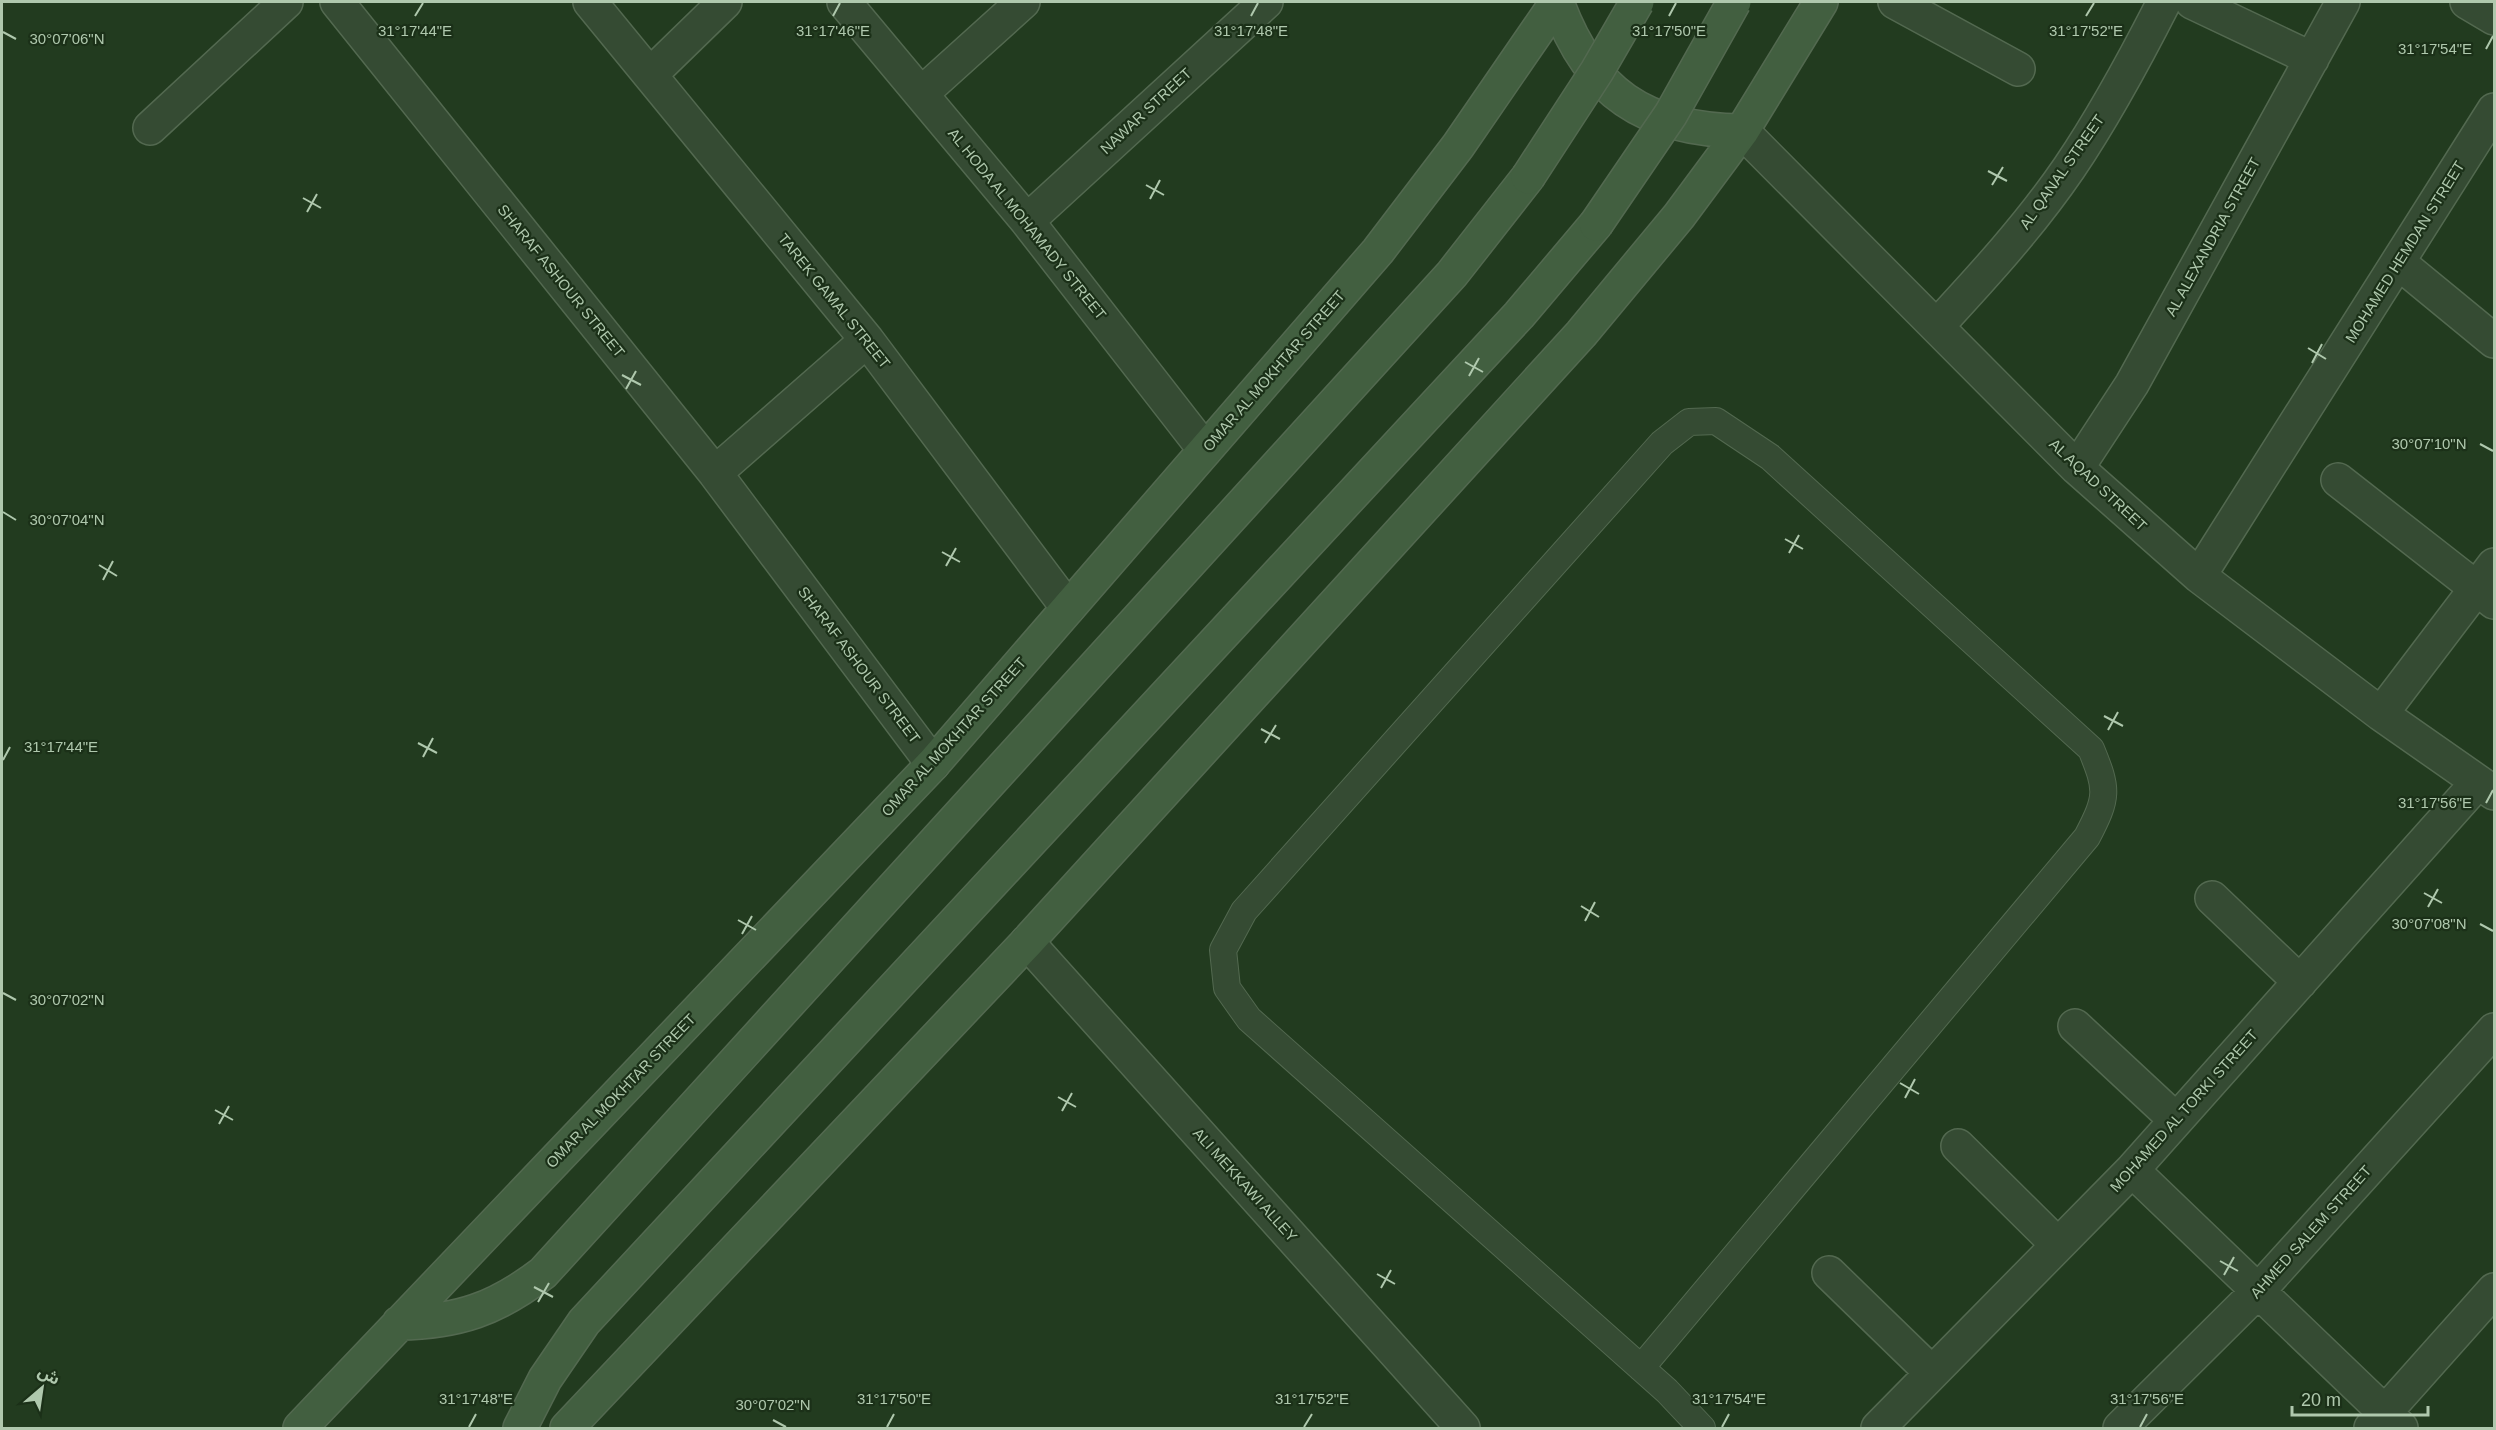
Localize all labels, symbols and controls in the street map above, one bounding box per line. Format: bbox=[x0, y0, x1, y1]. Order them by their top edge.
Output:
text: 31°17'44"E bbox=[378, 22, 452, 39]
text: 31°17'46"E bbox=[796, 22, 870, 39]
text: 31°17'48"E bbox=[1214, 22, 1288, 39]
text: 31°17'50"E bbox=[1632, 22, 1706, 39]
text: 31°17'52"E bbox=[2049, 22, 2123, 39]
text: 30°07'06"N bbox=[29, 30, 105, 47]
text: 31°17'54"E bbox=[2398, 40, 2472, 57]
street label: NAWAR STREET bbox=[1097, 64, 1195, 157]
street label: AL QANAL STREET bbox=[2016, 111, 2107, 232]
street label: AL HODA AL MOHAMADY STREET bbox=[945, 125, 1110, 323]
street label: AL ALEXANDRIA STREET bbox=[2162, 154, 2263, 319]
street label: MOHAMED HEMDAN STREET bbox=[2342, 158, 2468, 346]
street label: SHARAF ASHOUR STREET bbox=[494, 201, 628, 361]
street label: TAREK GAMAL STREET bbox=[775, 230, 894, 371]
street label: OMAR AL MOKHTAR STREET bbox=[1199, 287, 1348, 455]
street label: AL AQAD STREET bbox=[2046, 435, 2151, 534]
text: 30°07'10"N bbox=[2391, 435, 2467, 452]
text: 30°07'04"N bbox=[29, 511, 105, 528]
street label: SHARAF ASHOUR STREET bbox=[795, 583, 924, 746]
street label: OMAR AL MOKHTAR STREET bbox=[878, 654, 1029, 819]
text: 31°17'44"E bbox=[24, 738, 98, 755]
text: 31°17'56"E bbox=[2398, 794, 2472, 811]
text: 30°07'08"N bbox=[2391, 915, 2467, 932]
text: 30°07'02"N bbox=[29, 991, 105, 1008]
street label: OMAR AL MOKHTAR STREET bbox=[542, 1010, 699, 1171]
street label: MOHAMED AL TORKI STREET bbox=[2106, 1026, 2261, 1195]
street label: ALI MEKKAWI ALLEY bbox=[1190, 1124, 1301, 1245]
street label: AHMED SALEM STREET bbox=[2247, 1162, 2375, 1301]
north arrow bbox=[12, 1358, 72, 1418]
text: ش bbox=[35, 1363, 63, 1389]
scale bar bbox=[2292, 1379, 2428, 1417]
text: 31°17'48"E bbox=[439, 1390, 513, 1407]
text: 31°17'50"E bbox=[857, 1390, 931, 1407]
text: 31°17'52"E bbox=[1275, 1390, 1349, 1407]
text: 31°17'54"E bbox=[1692, 1390, 1766, 1407]
text: 31°17'56"E bbox=[2110, 1390, 2184, 1407]
text: 20 m bbox=[2301, 1390, 2341, 1410]
text: 30°07'02"N bbox=[735, 1396, 811, 1413]

